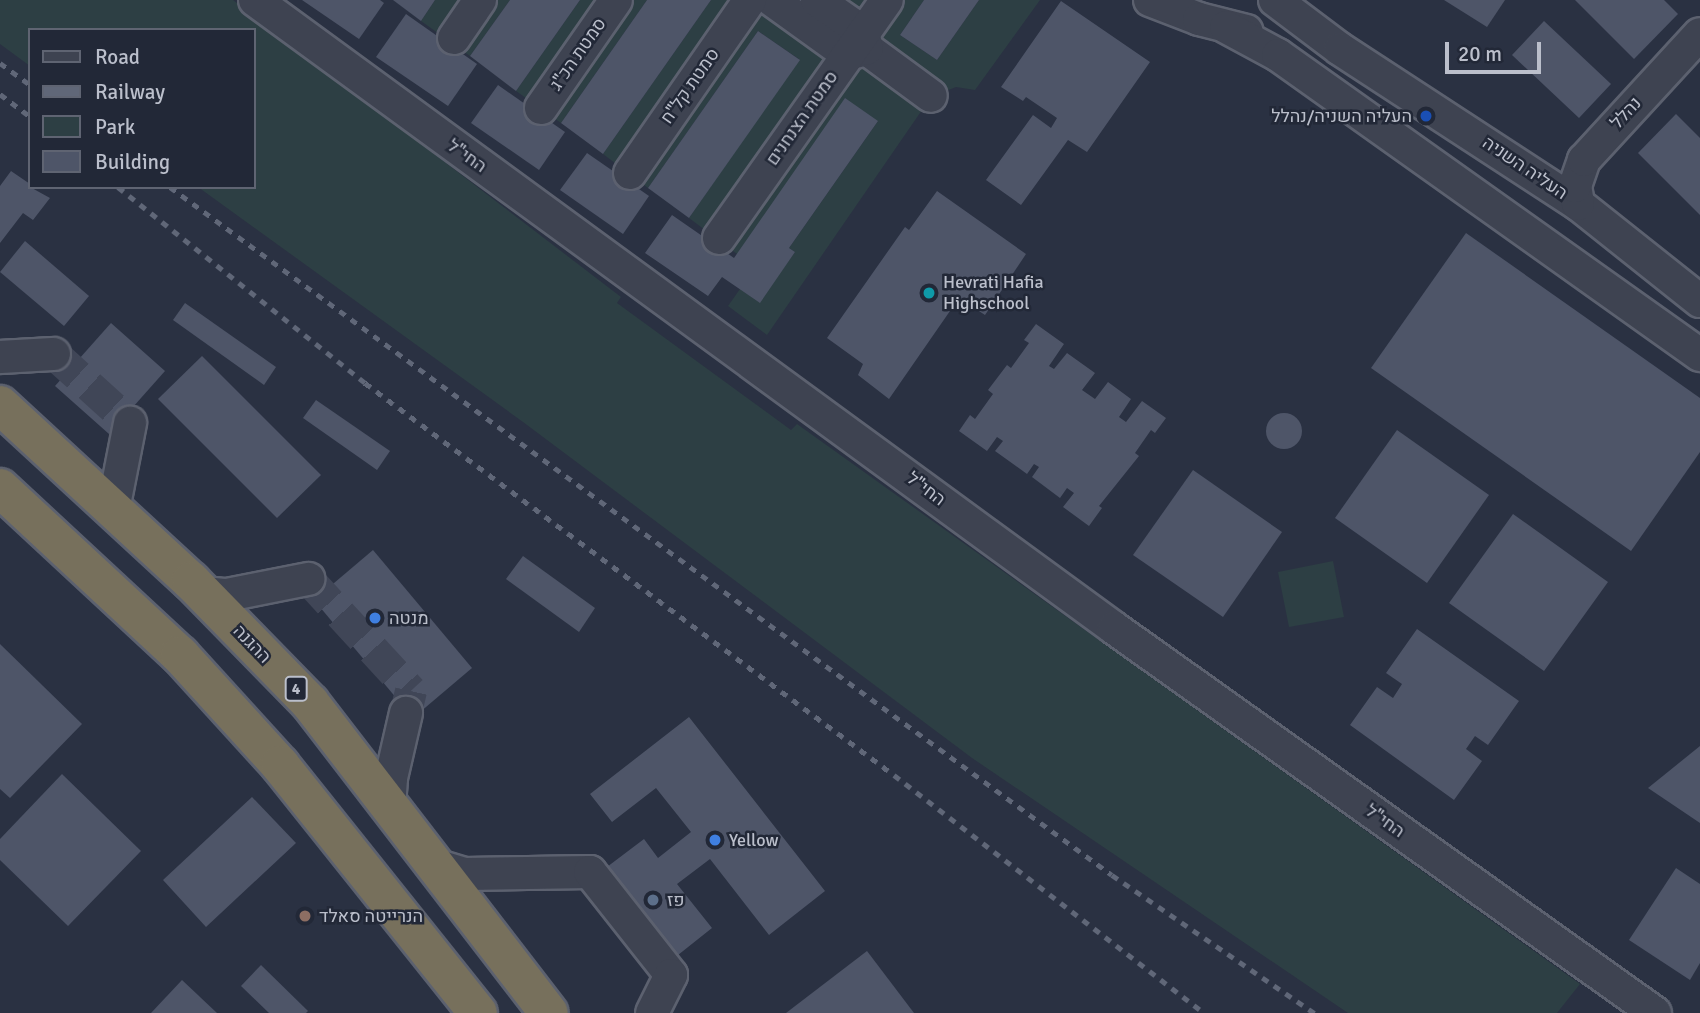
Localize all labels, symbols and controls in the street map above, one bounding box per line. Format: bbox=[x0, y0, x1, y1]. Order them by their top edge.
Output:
street label: סמטת הכ"ג bbox=[545, 14, 611, 94]
legend bbox=[28, 28, 256, 189]
scale bar bbox=[1448, 28, 1544, 72]
text: 20 m bbox=[1458, 41, 1502, 67]
text: Road bbox=[95, 44, 140, 70]
street label: סמטת קל"ח bbox=[656, 44, 724, 128]
street label: סמטת הצנחנים bbox=[761, 67, 843, 169]
text: Railway bbox=[95, 79, 165, 105]
street label: נהלל bbox=[1606, 93, 1646, 133]
place label: העליה השניה/נהלל bbox=[1271, 105, 1412, 127]
marker: העליה השניה/נהלל bbox=[1418, 108, 1434, 124]
text: Park bbox=[95, 114, 135, 140]
street label: העליה השניה bbox=[1478, 132, 1572, 204]
street label: החי"ל bbox=[443, 135, 491, 177]
text: Building bbox=[95, 149, 170, 175]
place label: Hevrati Hafia Highschool bbox=[943, 272, 1044, 314]
marker: Hevrati Hafia Highschool bbox=[921, 285, 937, 301]
street label: החי"ל bbox=[902, 467, 950, 511]
place label: מנטה bbox=[389, 607, 429, 629]
marker: מנטה bbox=[367, 610, 383, 626]
street label: ההגנה bbox=[229, 620, 275, 668]
road number: 4 bbox=[284, 676, 308, 702]
street label: החי"ל bbox=[1361, 800, 1409, 842]
place label: Yellow bbox=[729, 829, 778, 851]
marker: Yellow bbox=[707, 832, 723, 848]
place label: פז bbox=[667, 889, 685, 911]
marker: פז bbox=[645, 892, 661, 908]
place label: הנרייטה סאלד bbox=[319, 905, 423, 927]
marker: הנרייטה סאלד bbox=[297, 908, 313, 924]

